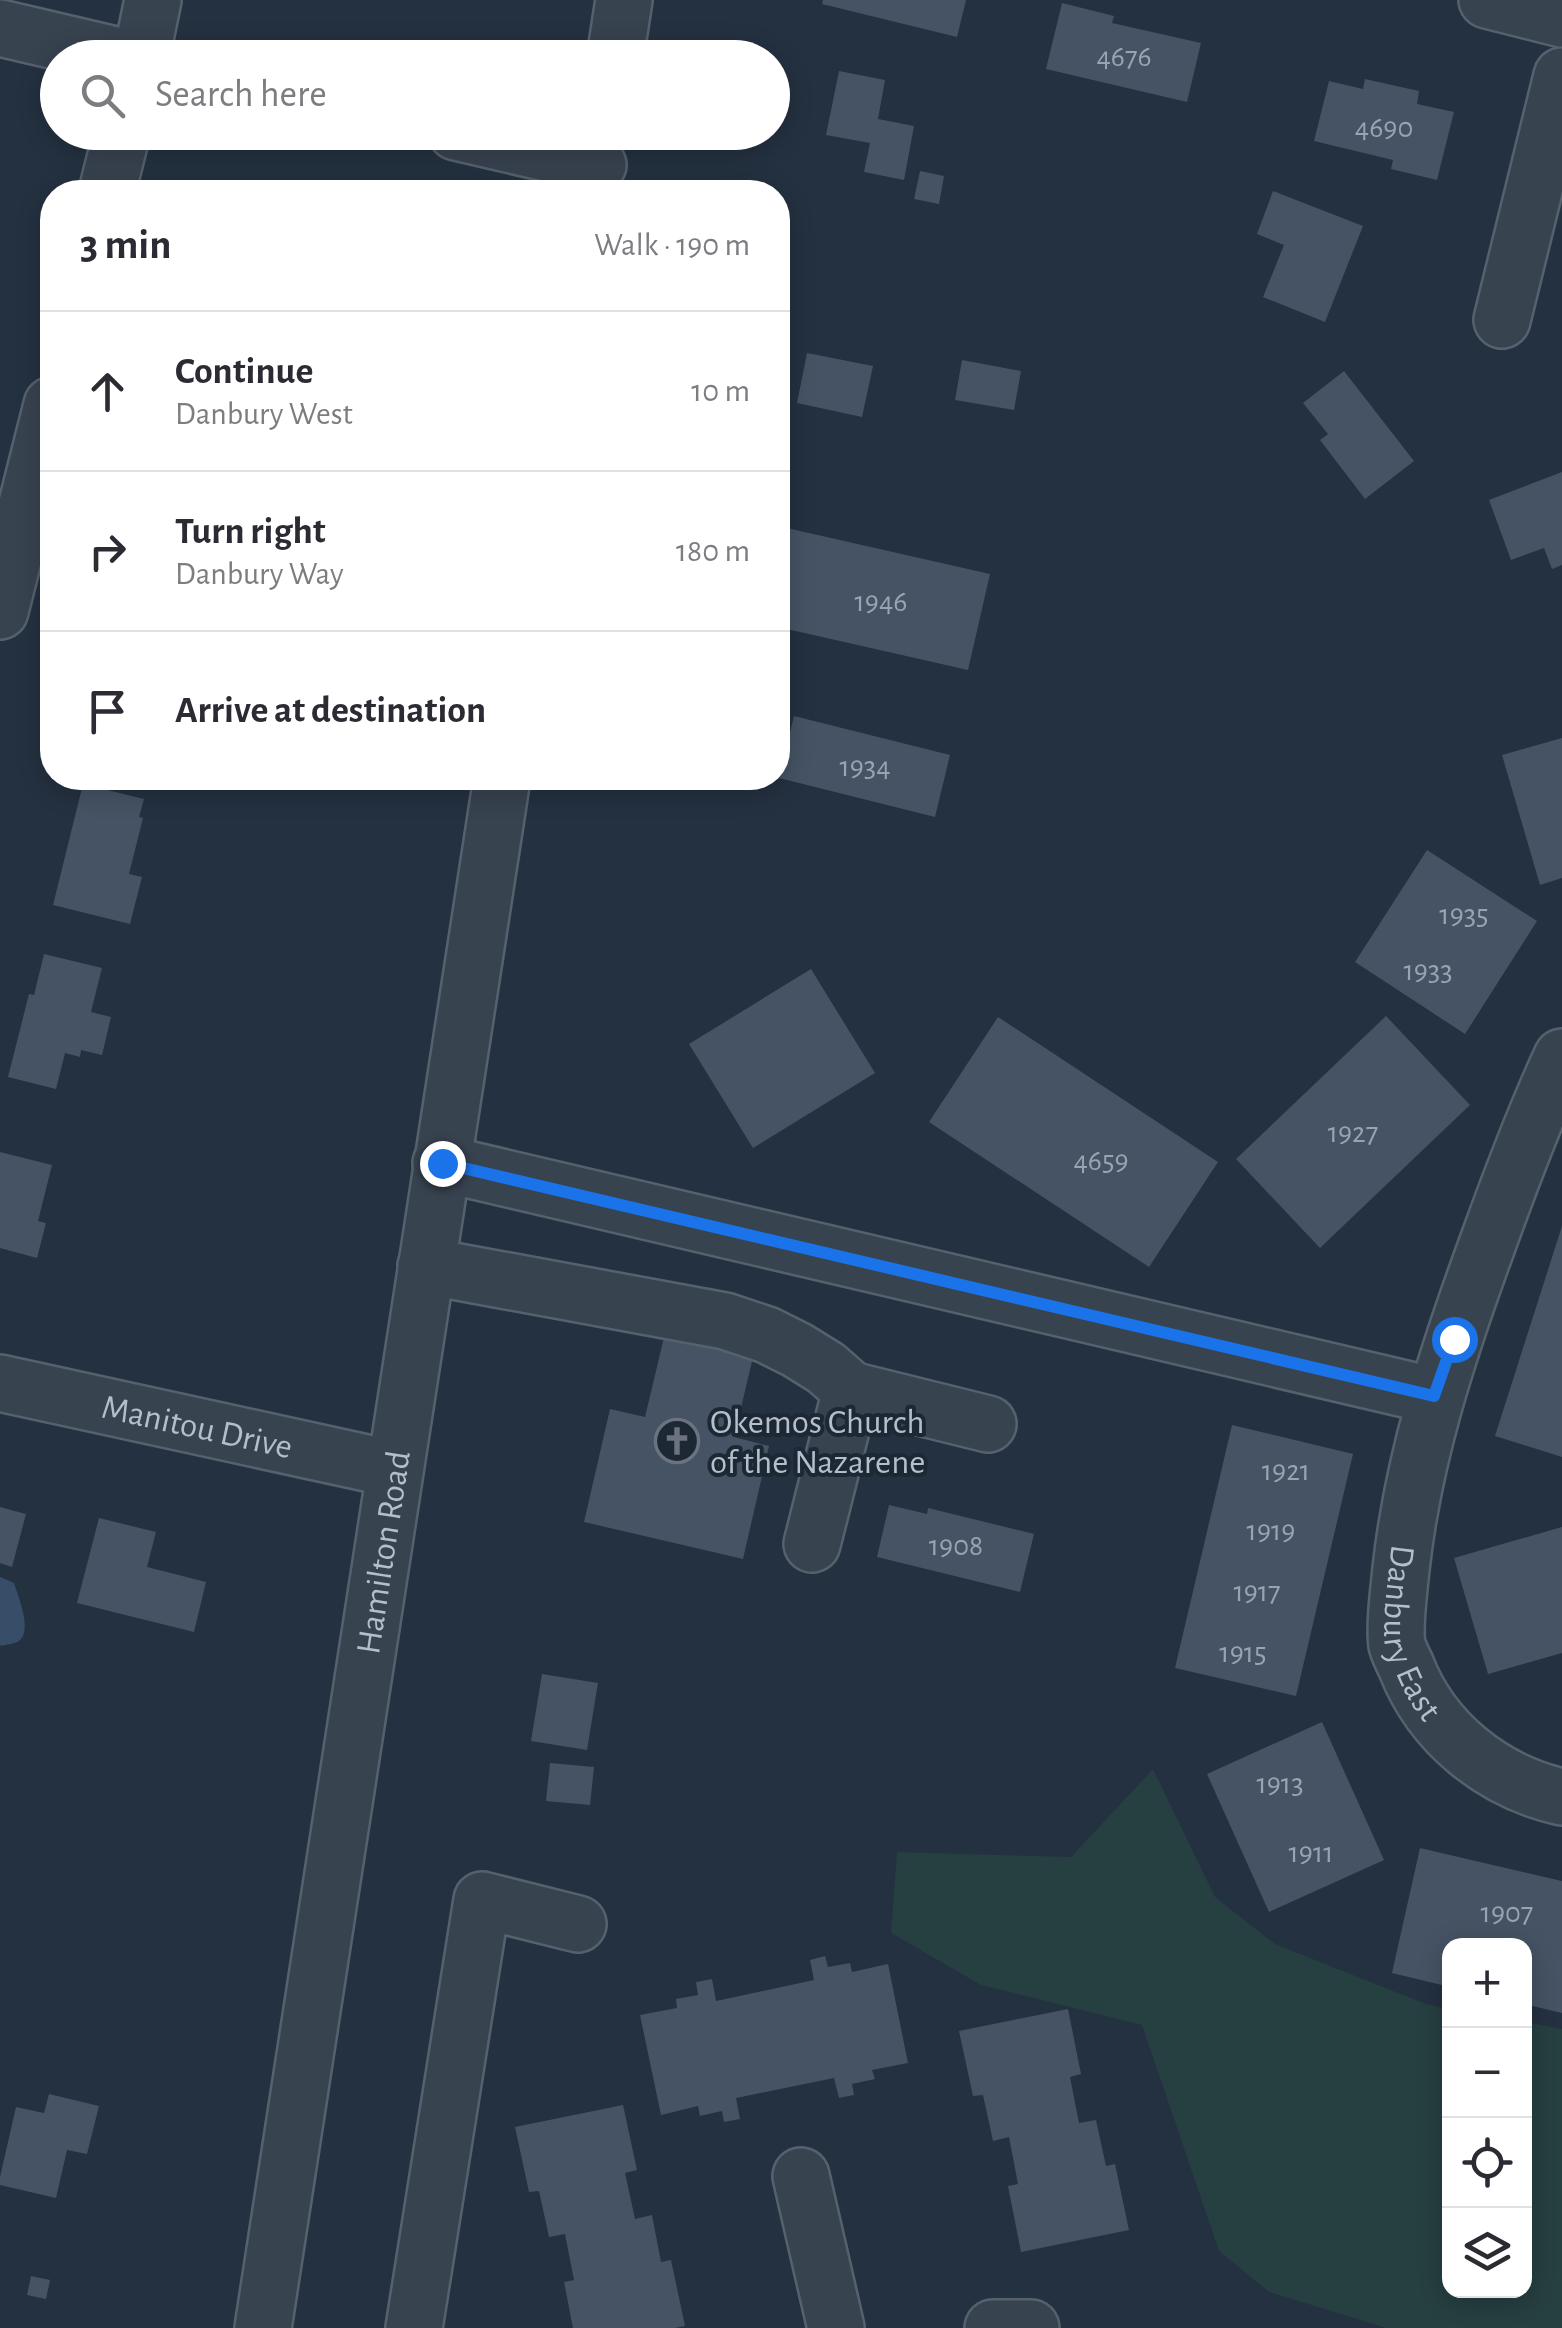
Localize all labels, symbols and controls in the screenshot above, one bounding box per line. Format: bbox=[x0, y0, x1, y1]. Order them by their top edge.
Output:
search box bbox=[40, 40, 790, 150]
house number: 4676 bbox=[1096, 42, 1152, 72]
icon: search bbox=[75, 68, 130, 123]
text: Search here bbox=[155, 76, 327, 114]
house number: 4690 bbox=[1355, 113, 1413, 143]
text: 3 min bbox=[80, 224, 172, 266]
text: Walk · 190 m bbox=[594, 229, 750, 261]
text: Continue bbox=[175, 353, 313, 391]
icon: ahead bbox=[80, 364, 135, 419]
text: 10 m bbox=[691, 375, 750, 407]
text: Danbury West bbox=[175, 398, 353, 430]
text: Turn right bbox=[175, 513, 325, 551]
icon: right bbox=[80, 524, 135, 579]
text: 180 m bbox=[676, 535, 750, 567]
text: Danbury Way bbox=[175, 558, 344, 590]
house number: 1946 bbox=[855, 587, 907, 617]
icon: arrive bbox=[80, 684, 135, 739]
text: Arrive at destination bbox=[175, 692, 486, 730]
house number: 1934 bbox=[839, 752, 891, 782]
house number: 1935 bbox=[1439, 900, 1489, 930]
house number: 1933 bbox=[1403, 956, 1453, 986]
house number: 1927 bbox=[1328, 1118, 1378, 1148]
route end bbox=[420, 1141, 466, 1187]
house number: 4659 bbox=[1073, 1146, 1129, 1176]
route start bbox=[1432, 1317, 1478, 1363]
street label: Manitou Drive bbox=[99, 1390, 296, 1465]
place label: Okemos Church of the Nazarene bbox=[710, 1405, 925, 1480]
church icon: Okemos Church of the Nazarene bbox=[654, 1418, 700, 1464]
street label: Hamilton Road bbox=[351, 1448, 417, 1656]
house number: 1921 bbox=[1262, 1456, 1310, 1486]
house number: 1919 bbox=[1247, 1516, 1295, 1546]
house number: 1908 bbox=[929, 1531, 983, 1561]
street label: Danbury East bbox=[1377, 1543, 1447, 1727]
house number: 1917 bbox=[1233, 1577, 1281, 1607]
house number: 1915 bbox=[1219, 1638, 1267, 1668]
house number: 1913 bbox=[1256, 1769, 1304, 1799]
house number: 1911 bbox=[1288, 1838, 1334, 1868]
house number: 1907 bbox=[1481, 1898, 1533, 1928]
map controls bbox=[1442, 1938, 1532, 2298]
button: + bbox=[1442, 1938, 1532, 2028]
button: − bbox=[1442, 2028, 1532, 2118]
button: locate bbox=[1442, 2118, 1532, 2208]
button: layers bbox=[1442, 2208, 1532, 2298]

